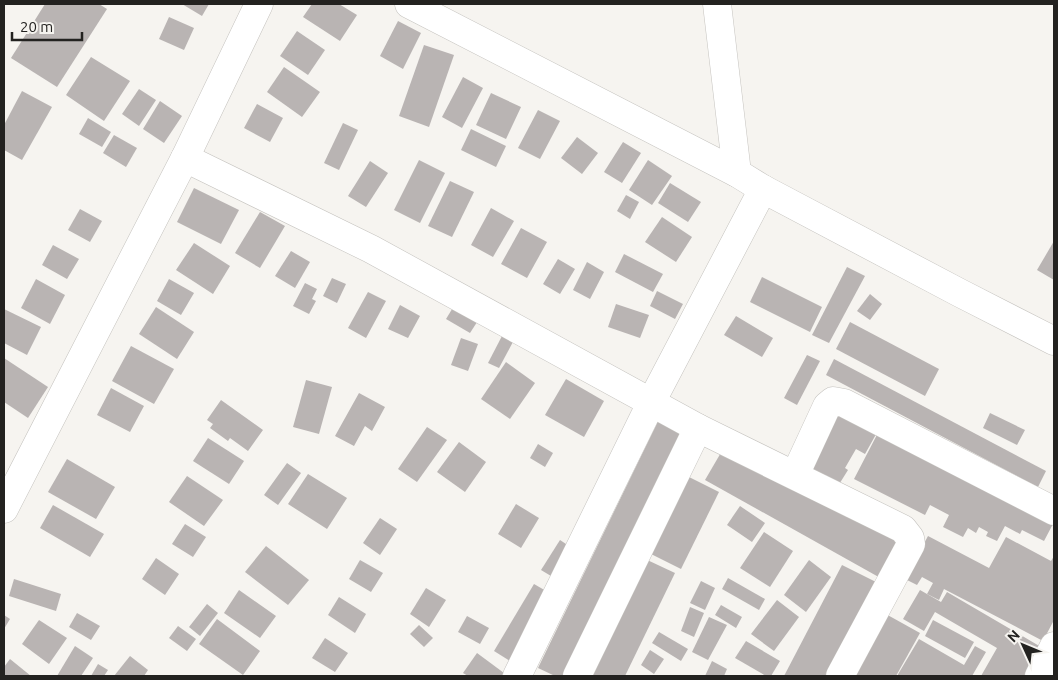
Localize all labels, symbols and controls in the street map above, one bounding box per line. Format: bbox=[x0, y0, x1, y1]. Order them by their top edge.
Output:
scale bar bbox=[12, 10, 82, 42]
text: 20 m bbox=[20, 18, 53, 35]
north arrow bbox=[998, 620, 1048, 670]
text: N bbox=[1004, 627, 1023, 645]

